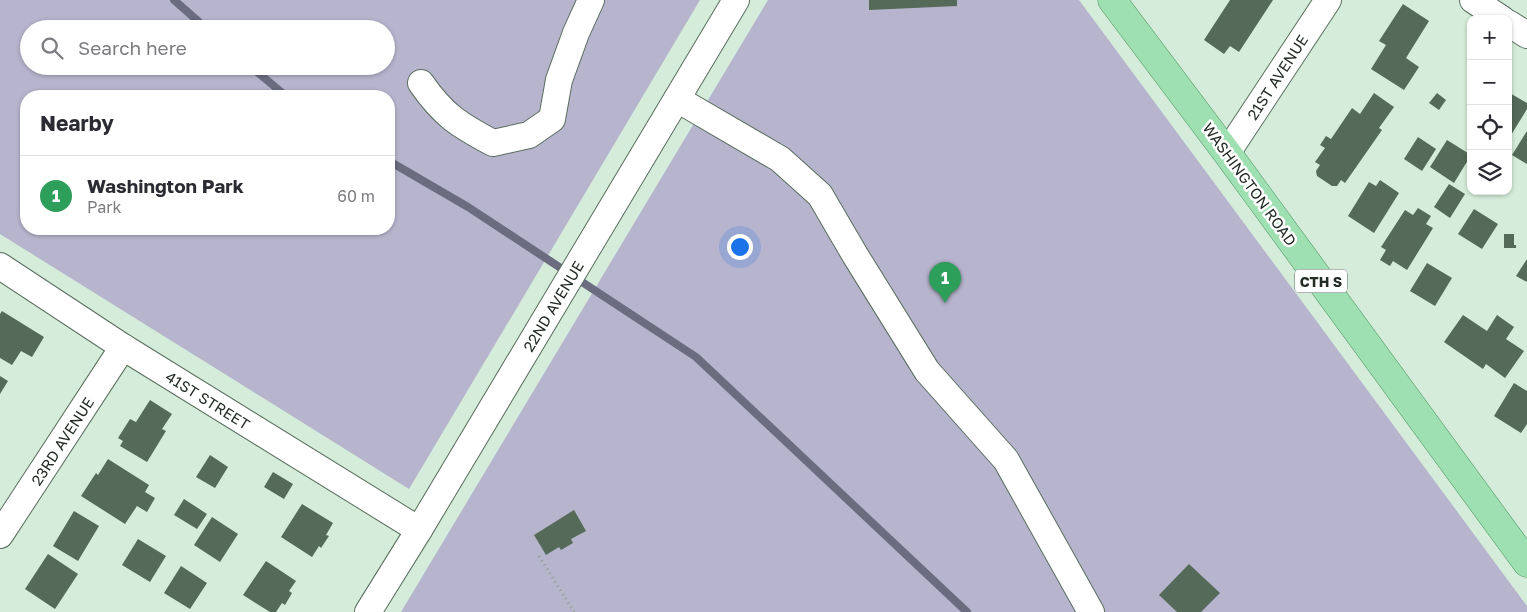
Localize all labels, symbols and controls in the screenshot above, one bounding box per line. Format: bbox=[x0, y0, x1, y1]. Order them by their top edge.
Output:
map controls bbox=[1467, 15, 1512, 195]
button: + bbox=[1467, 15, 1512, 60]
search box bbox=[20, 20, 395, 75]
street label: 21ST AVENUE bbox=[1243, 31, 1311, 123]
icon: search bbox=[38, 34, 66, 62]
text: Search here bbox=[78, 36, 187, 59]
button: − bbox=[1467, 60, 1512, 105]
button: locate bbox=[1467, 105, 1512, 150]
text: Nearby bbox=[40, 110, 114, 136]
street label: WASHINGTON ROAD bbox=[1199, 119, 1301, 249]
button: layers bbox=[1467, 150, 1512, 195]
text: Washington Park bbox=[87, 174, 244, 197]
text: 1 bbox=[52, 186, 60, 206]
text: 60 m bbox=[337, 186, 375, 206]
text: Park bbox=[87, 197, 122, 217]
your location bbox=[727, 234, 753, 260]
street label: 22ND AVENUE bbox=[519, 257, 587, 355]
pin: 1 bbox=[929, 262, 961, 303]
road number: CTH S bbox=[1295, 270, 1347, 292]
street label: 41ST STREET bbox=[163, 367, 253, 433]
street label: 23RD AVENUE bbox=[27, 394, 97, 488]

